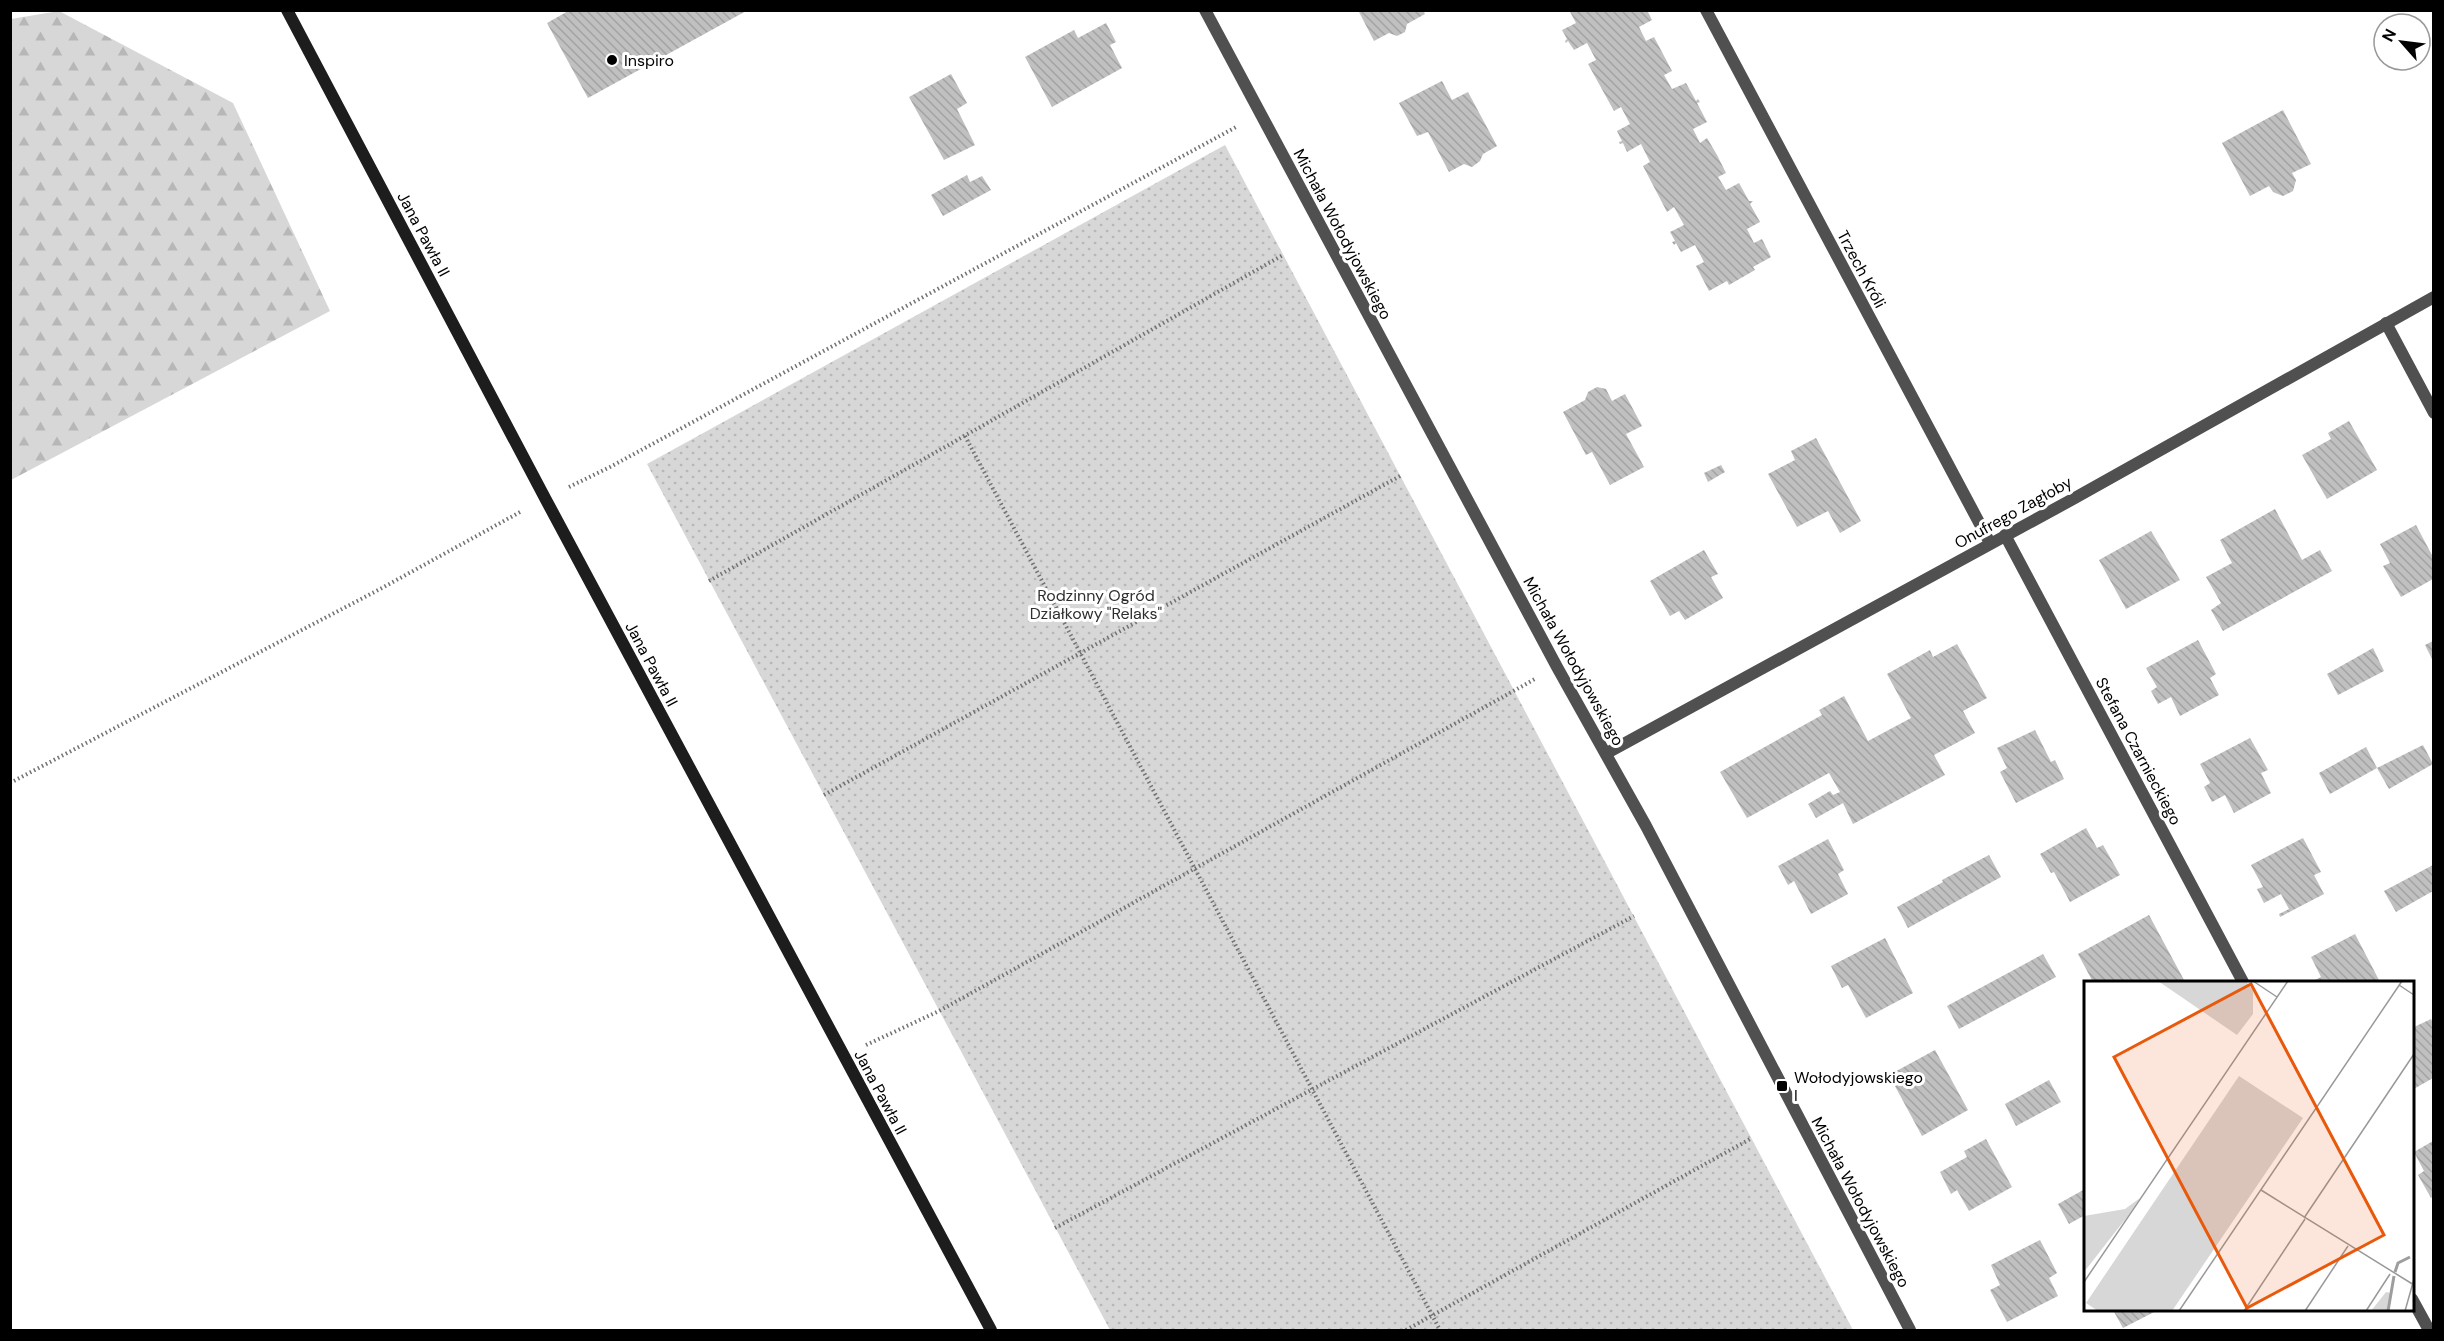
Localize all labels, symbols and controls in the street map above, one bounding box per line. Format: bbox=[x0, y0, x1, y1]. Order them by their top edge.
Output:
north arrow bbox=[2372, 12, 2432, 72]
text: N bbox=[2377, 25, 2401, 45]
place label: Inspiro bbox=[624, 50, 674, 71]
marker: Inspiro bbox=[605, 53, 619, 67]
street label: Michała Wołodyjowskiego bbox=[1289, 145, 1396, 323]
street label: Jana Pawła II bbox=[392, 188, 455, 280]
street label: Trzech Króli bbox=[1832, 227, 1891, 312]
street label: Onufrego Zagłoby bbox=[1951, 471, 2076, 553]
street label: Michała Wołodyjowskiego bbox=[1518, 573, 1629, 750]
park label: Rodzinny Ogród Działkowy "Relaks" bbox=[1030, 585, 1162, 624]
street label: Jana Pawła II bbox=[620, 618, 683, 710]
street label: Stefana Czarnieckiego bbox=[2091, 674, 2186, 829]
inset map bbox=[2084, 981, 2414, 1311]
street label: Jana Pawła II bbox=[849, 1046, 912, 1138]
place label: Wołodyjowskiego I bbox=[1794, 1067, 1923, 1106]
marker: Wołodyjowskiego I bbox=[1775, 1079, 1789, 1093]
street label: Michała Wołodyjowskiego bbox=[1807, 1113, 1914, 1291]

